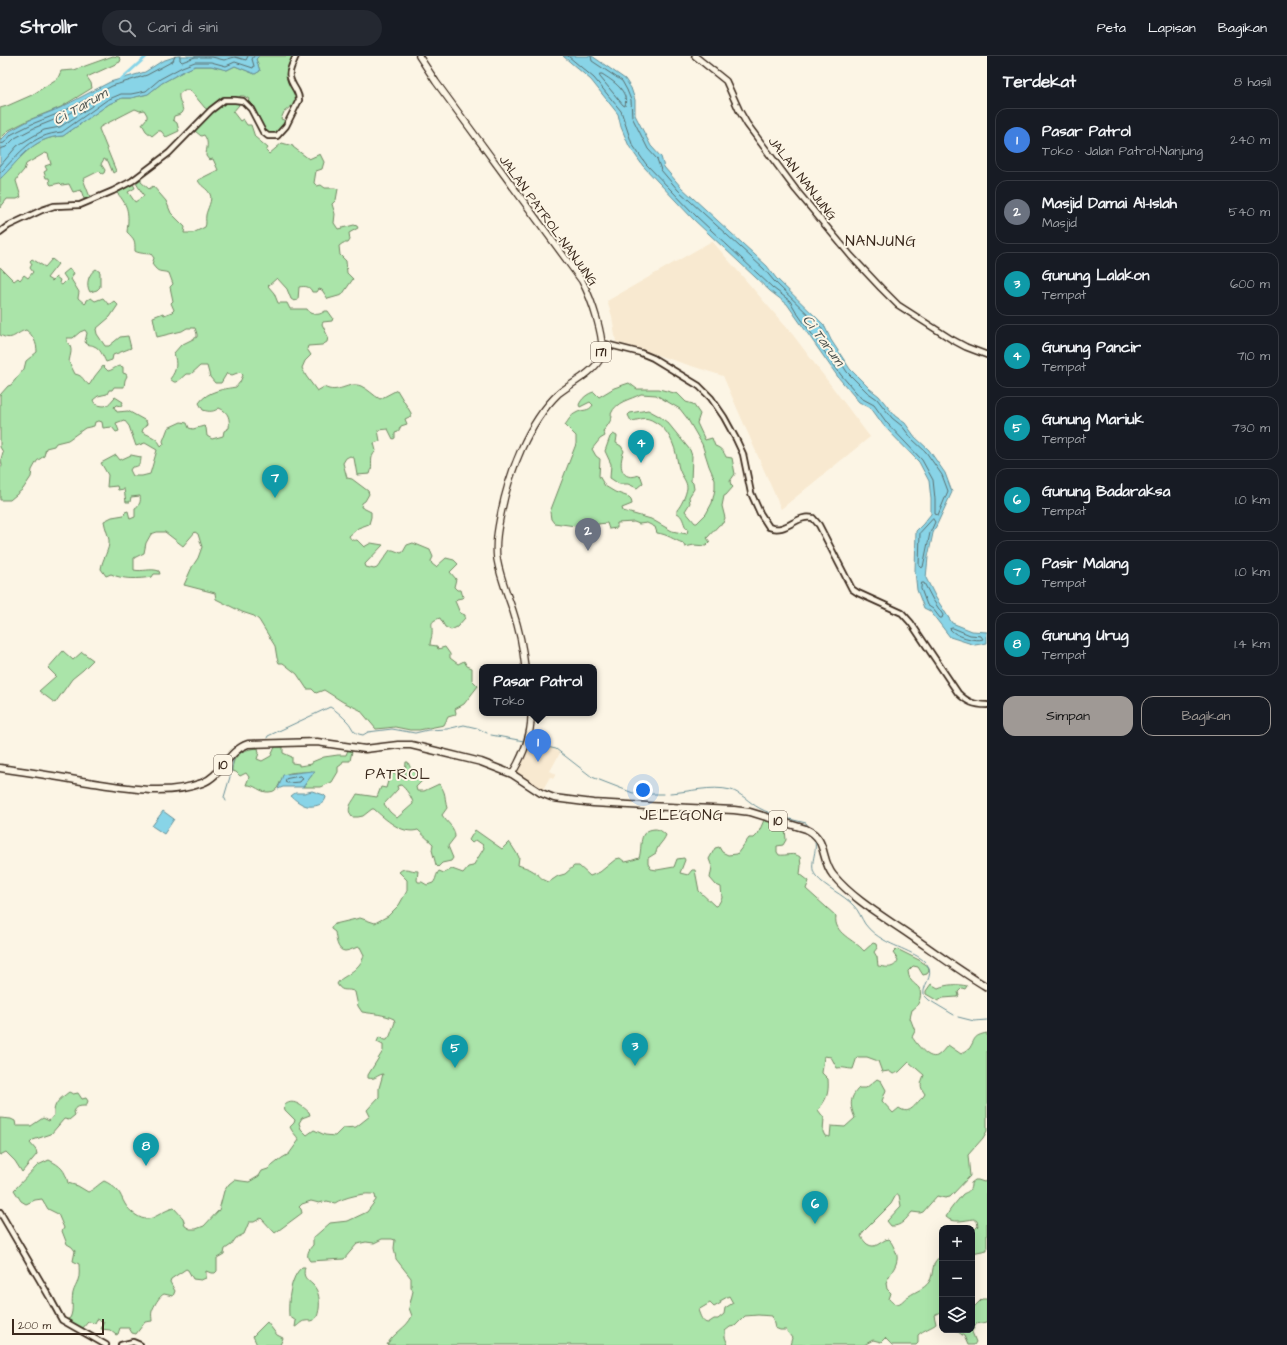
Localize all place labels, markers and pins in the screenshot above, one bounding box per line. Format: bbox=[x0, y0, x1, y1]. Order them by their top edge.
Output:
pin: 4 bbox=[628, 430, 654, 463]
pin: 7 bbox=[262, 465, 288, 498]
pin: 2 bbox=[575, 518, 601, 551]
pin: 1 bbox=[525, 729, 551, 762]
pin: 3 bbox=[622, 1033, 648, 1066]
pin: 5 bbox=[442, 1035, 468, 1068]
pin: 8 bbox=[133, 1133, 159, 1166]
pin: 6 bbox=[802, 1191, 828, 1224]

